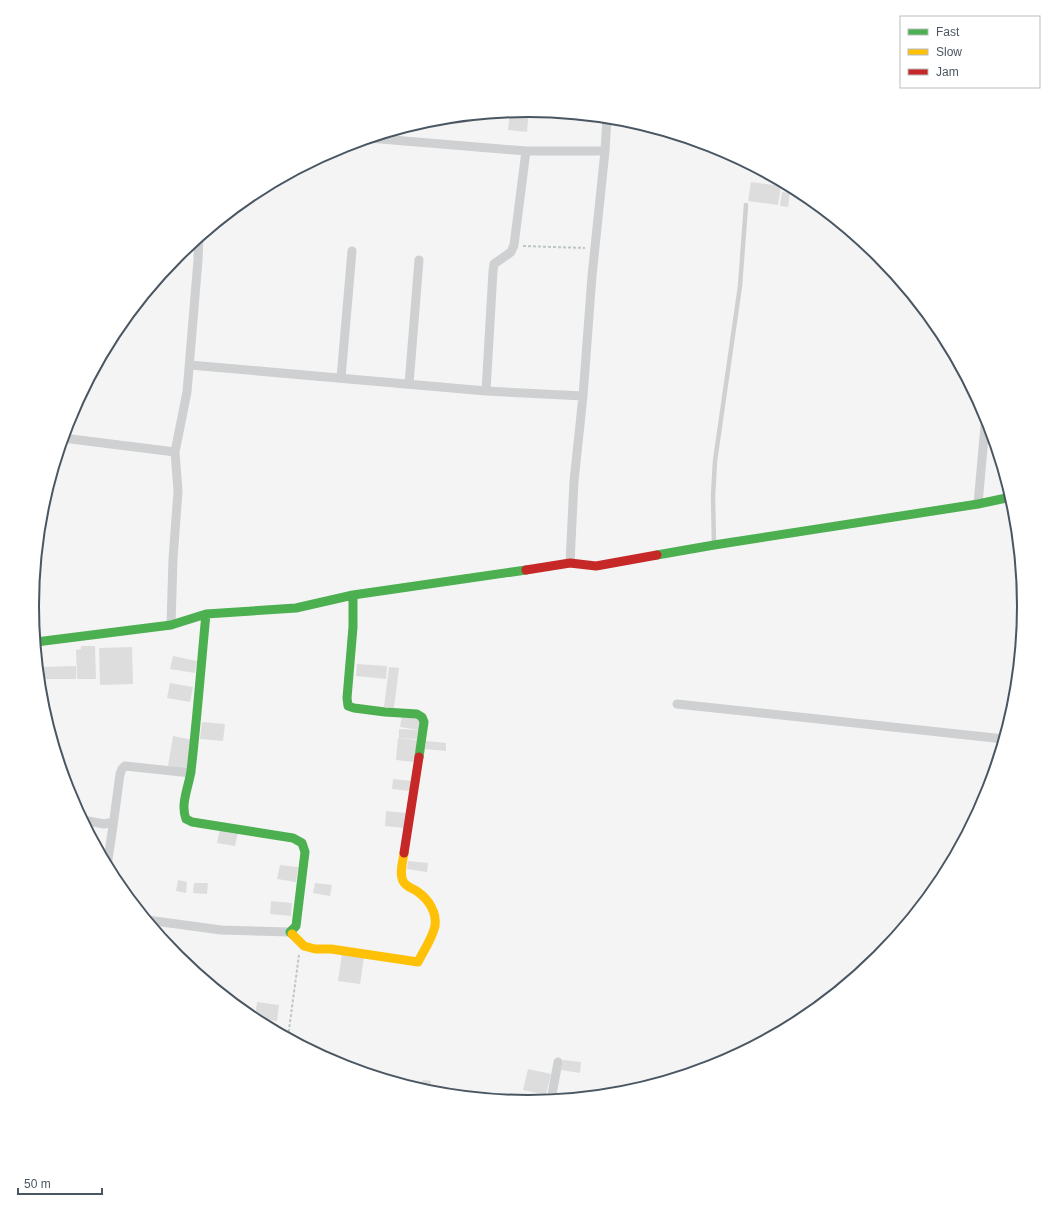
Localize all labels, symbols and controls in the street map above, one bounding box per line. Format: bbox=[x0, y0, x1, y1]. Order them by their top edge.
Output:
legend bbox=[900, 16, 1040, 88]
text: Fast bbox=[936, 25, 960, 39]
text: Slow bbox=[936, 45, 962, 59]
text: Jam bbox=[936, 65, 959, 79]
scale bar bbox=[18, 1170, 102, 1196]
text: 50 m bbox=[24, 1177, 51, 1191]

